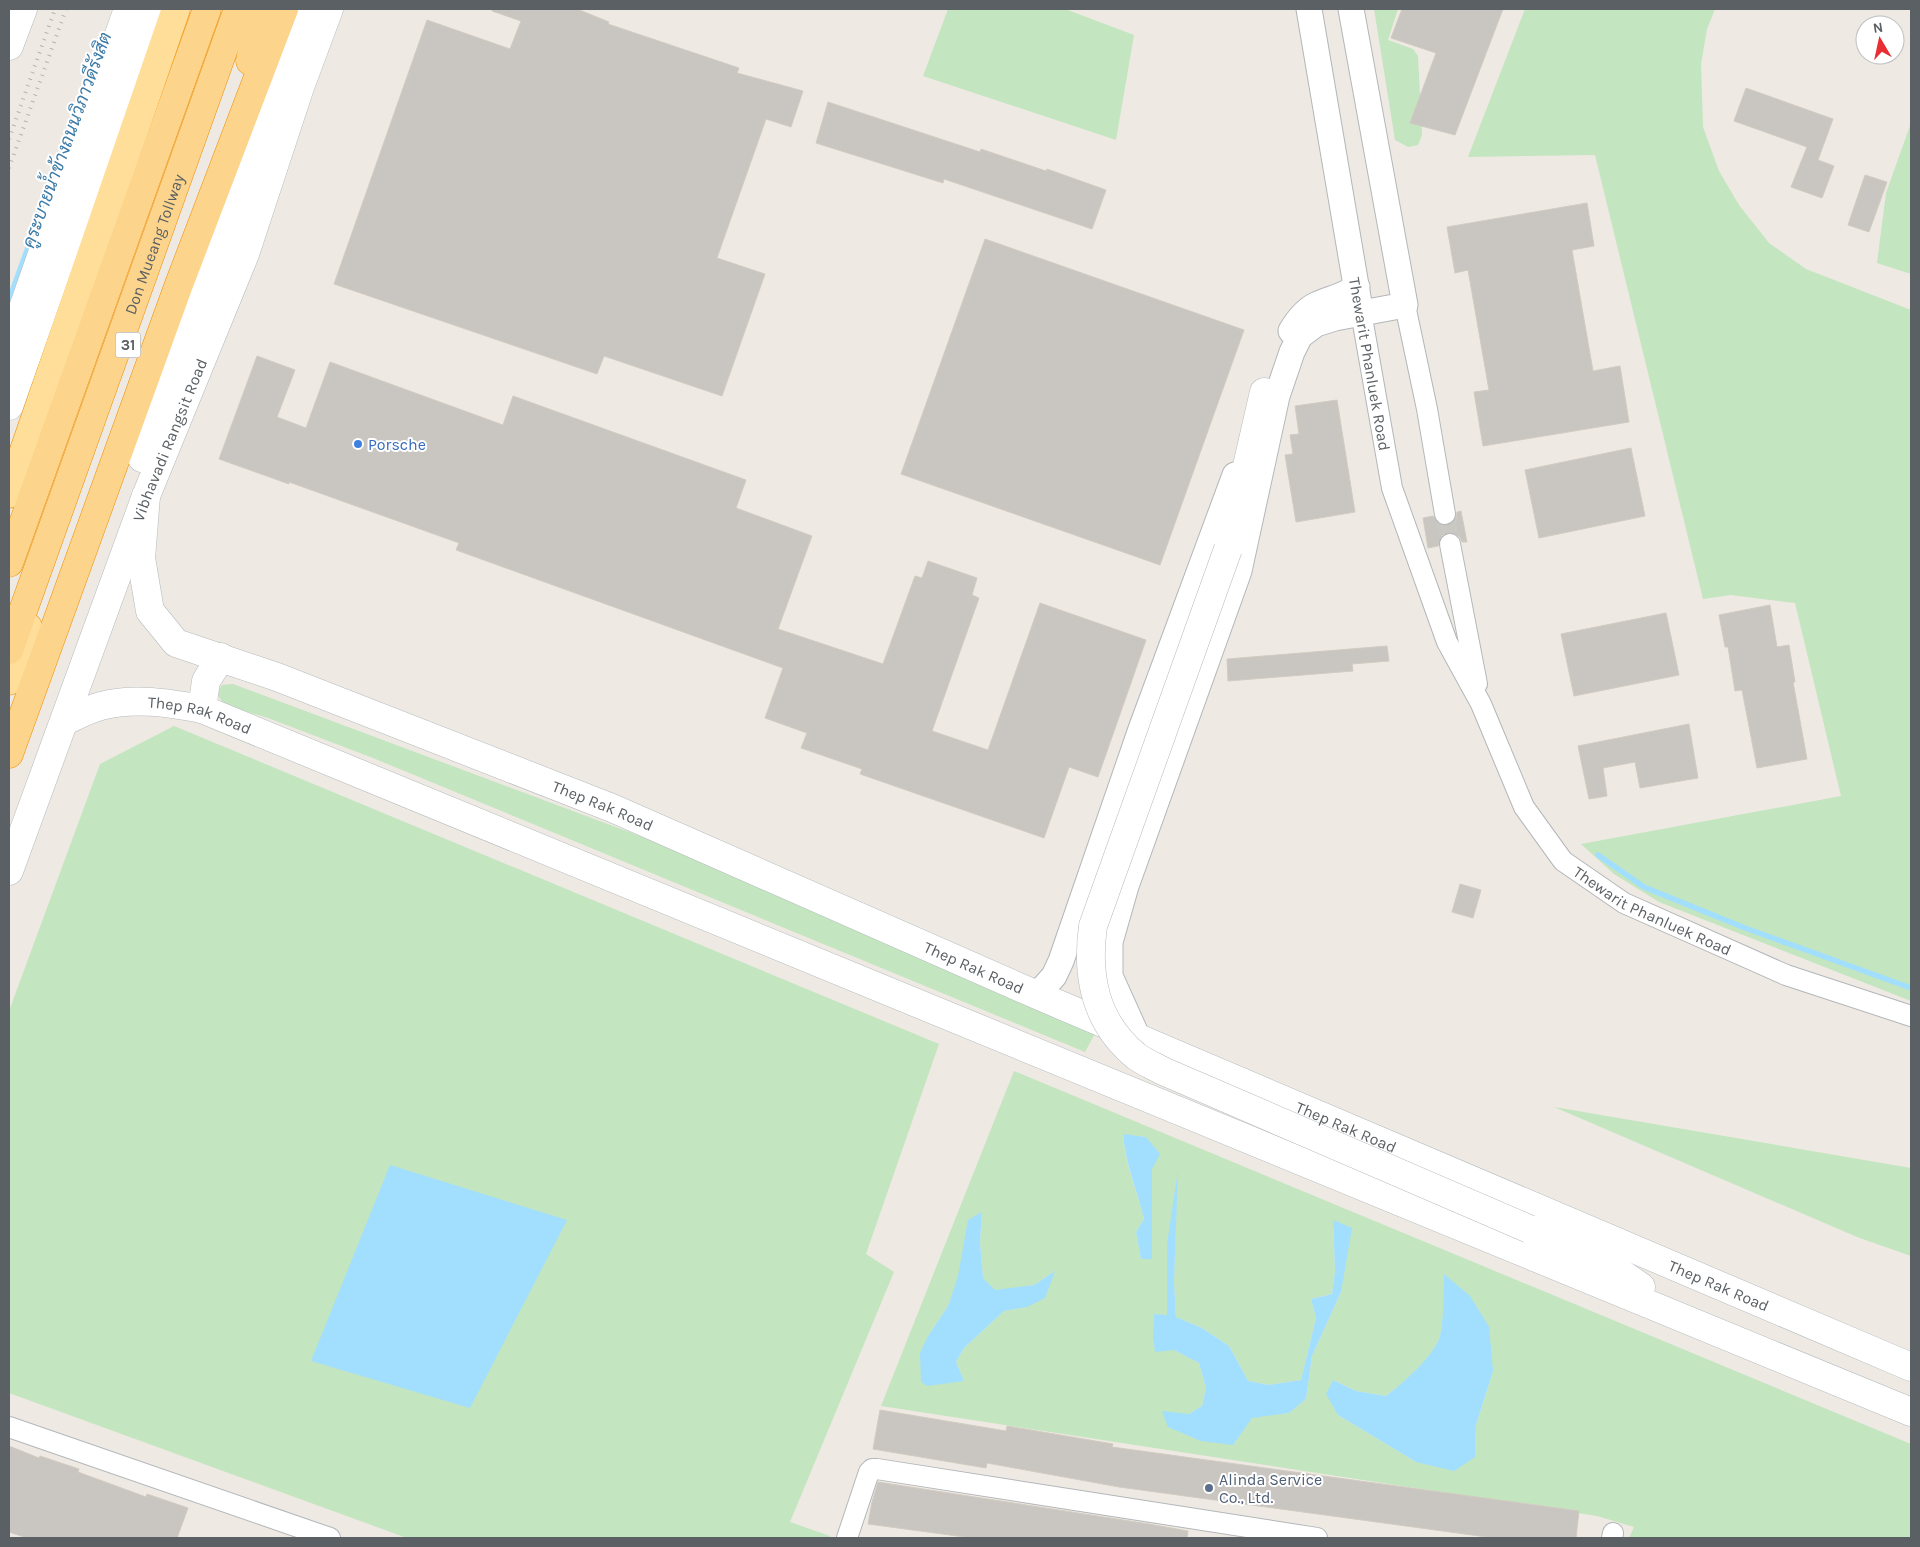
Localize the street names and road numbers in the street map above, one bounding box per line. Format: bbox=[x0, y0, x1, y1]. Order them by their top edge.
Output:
street label: Don Mueang Tollway bbox=[121, 171, 188, 317]
street label: Thewarit Phanluek Road bbox=[1345, 276, 1394, 452]
road number: 31 bbox=[116, 332, 140, 358]
street label: Vibhavadi Rangsit Road bbox=[129, 356, 211, 524]
street label: Thep Rak Road bbox=[147, 693, 254, 738]
street label: Thep Rak Road bbox=[550, 777, 656, 835]
street label: Thewarit Phanluek Road bbox=[1570, 862, 1734, 960]
street label: Thep Rak Road bbox=[921, 937, 1027, 998]
street label: Thep Rak Road bbox=[1293, 1097, 1399, 1157]
street label: Thep Rak Road bbox=[1666, 1256, 1772, 1316]

